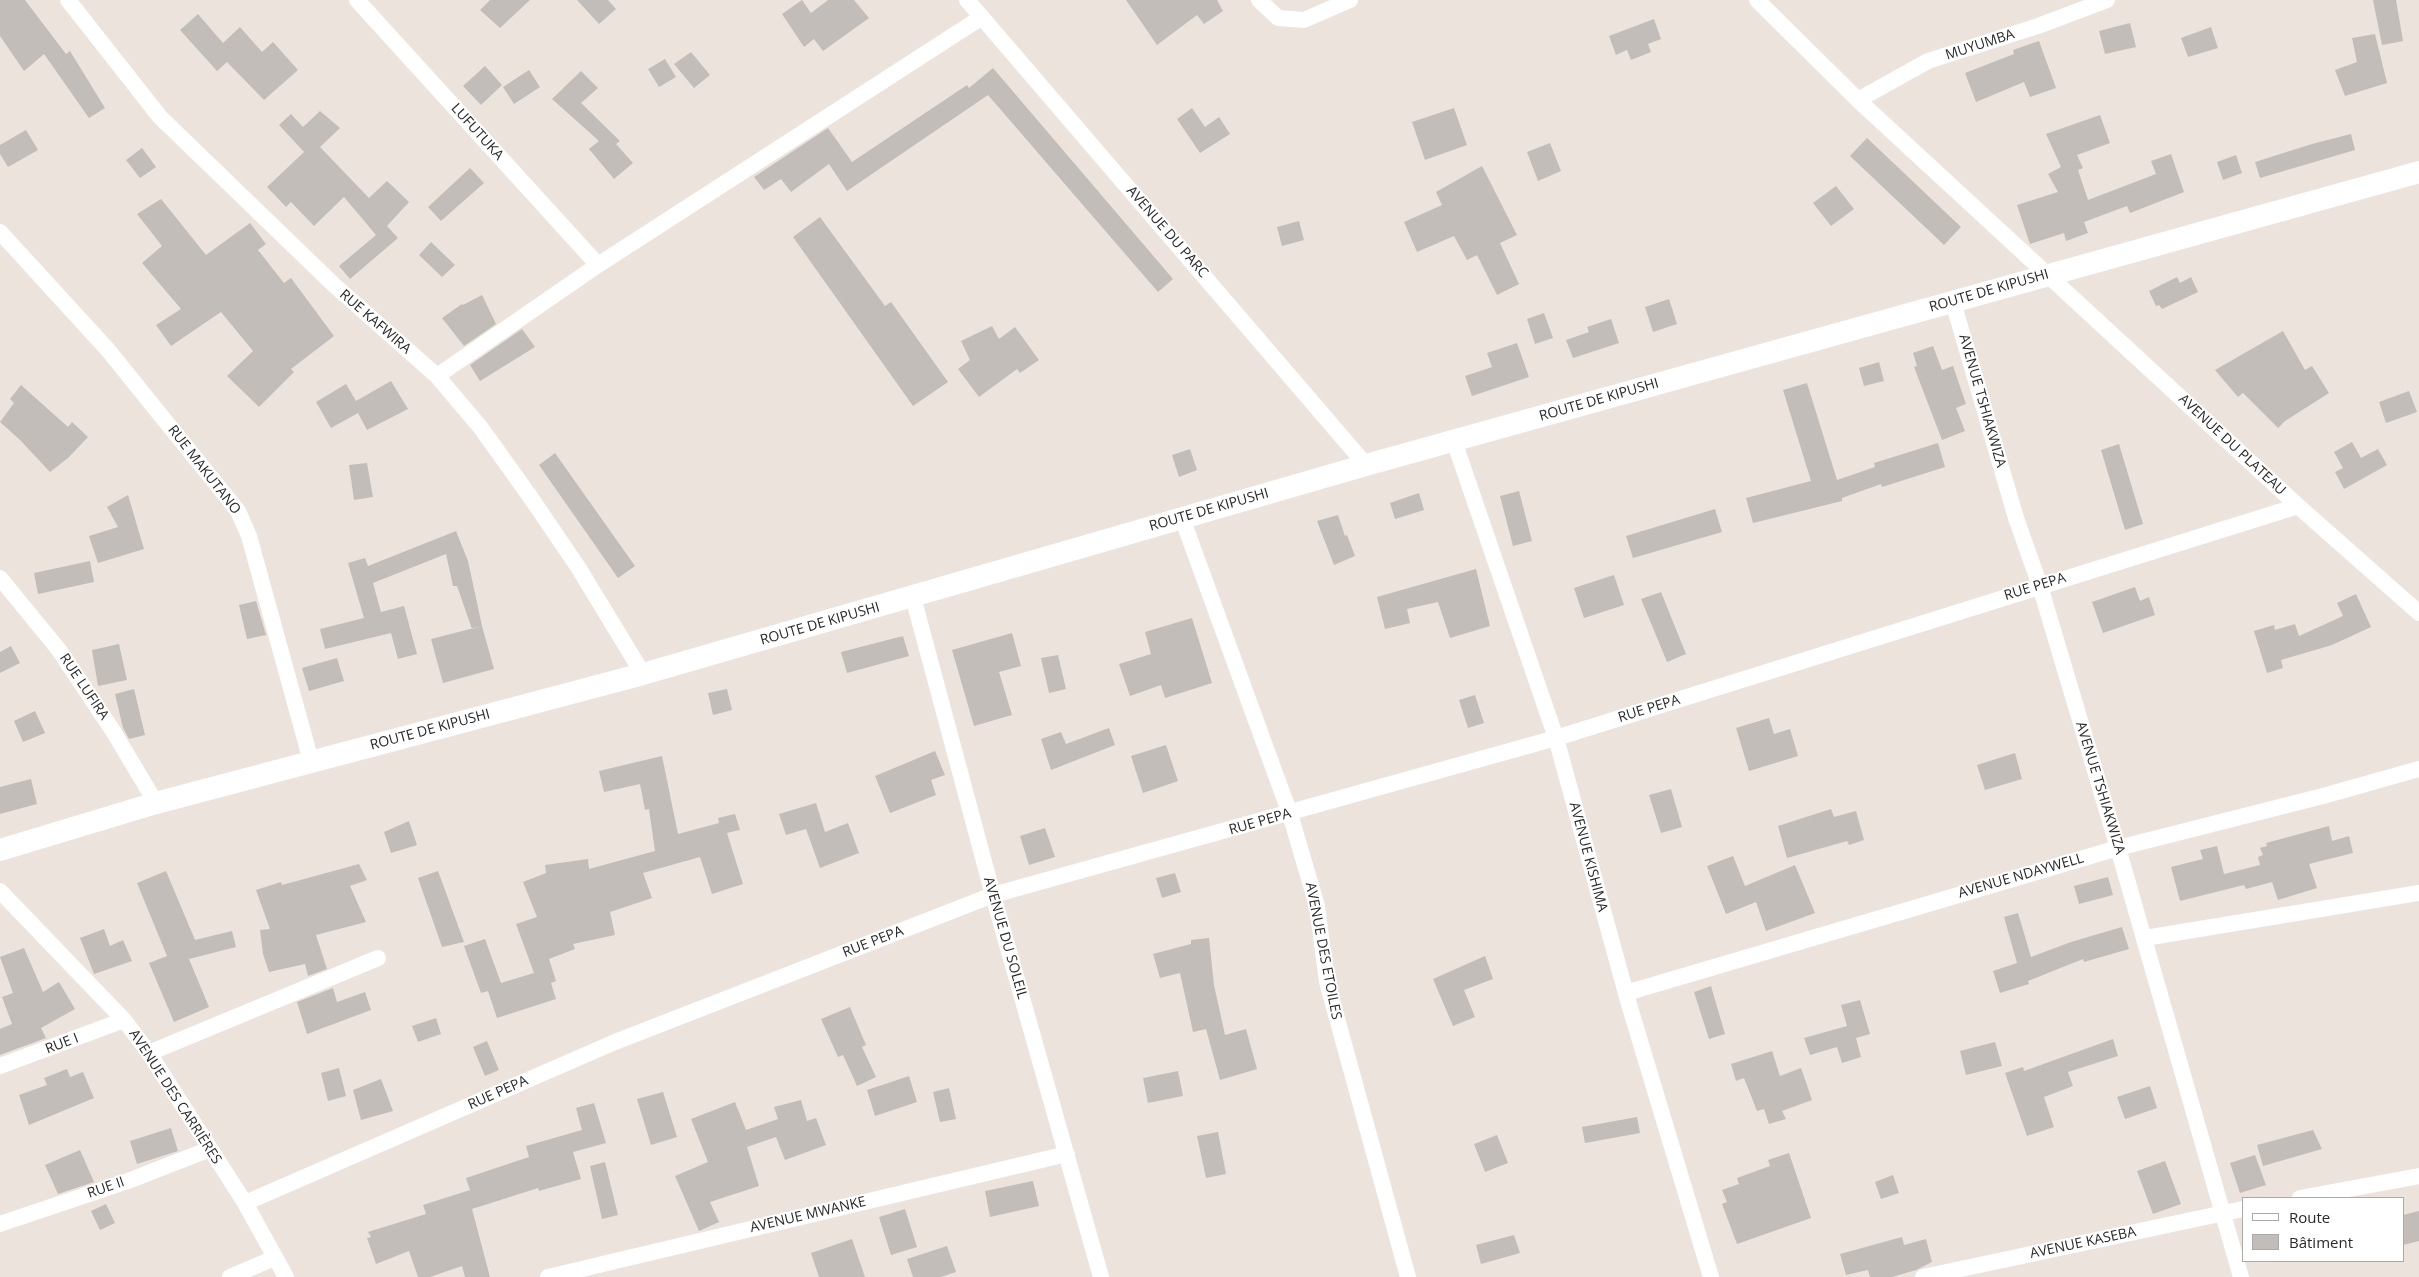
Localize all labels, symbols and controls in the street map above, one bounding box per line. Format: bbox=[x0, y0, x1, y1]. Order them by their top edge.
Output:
street label: MUYUMBA bbox=[1943, 26, 2017, 64]
street label: LUFUTUKA bbox=[447, 100, 507, 164]
street label: AVENUE DU PARC bbox=[1123, 183, 1211, 281]
street label: ROUTE DE KIPUSHI bbox=[1927, 266, 2051, 316]
street label: RUE KAFWIRA bbox=[336, 286, 414, 358]
street label: AVENUE TSHIAKWIZA bbox=[1955, 332, 2009, 470]
street label: ROUTE DE KIPUSHI bbox=[1537, 375, 1661, 425]
street label: AVENUE DU PLATEAU bbox=[2175, 391, 2289, 499]
street label: RUE MAKUTANO bbox=[164, 422, 244, 518]
street label: ROUTE DE KIPUSHI bbox=[1147, 485, 1271, 535]
street label: RUE PEPA bbox=[2002, 570, 2068, 604]
street label: ROUTE DE KIPUSHI bbox=[758, 599, 882, 649]
street label: RUE LUFIRA bbox=[56, 651, 112, 723]
street label: RUE PEPA bbox=[1616, 692, 1682, 726]
street label: ROUTE DE KIPUSHI bbox=[368, 706, 492, 754]
street label: AVENUE TSHIAKWIZA bbox=[2072, 720, 2128, 856]
street label: AVENUE KISHIMA bbox=[1565, 800, 1611, 914]
street label: RUE PEPA bbox=[1227, 805, 1293, 839]
street label: AVENUE NDAYWELL bbox=[1956, 850, 2086, 902]
street label: AVENUE DU SOLEIL bbox=[980, 875, 1030, 1001]
street label: AVENUE DES ETOILES bbox=[1301, 881, 1345, 1021]
street label: RUE PEPA bbox=[840, 923, 906, 961]
street label: AVENUE DES CARRIÈRES bbox=[125, 1027, 225, 1167]
street label: RUE I bbox=[43, 1030, 81, 1058]
street label: RUE PEPA bbox=[465, 1072, 531, 1114]
street label: RUE II bbox=[85, 1174, 127, 1202]
street label: AVENUE MWANKE bbox=[748, 1193, 868, 1237]
legend bbox=[2242, 1197, 2404, 1262]
text: Route bbox=[2289, 1207, 2330, 1227]
street label: AVENUE KASEBA bbox=[2028, 1224, 2138, 1262]
text: Bâtiment bbox=[2289, 1232, 2353, 1252]

